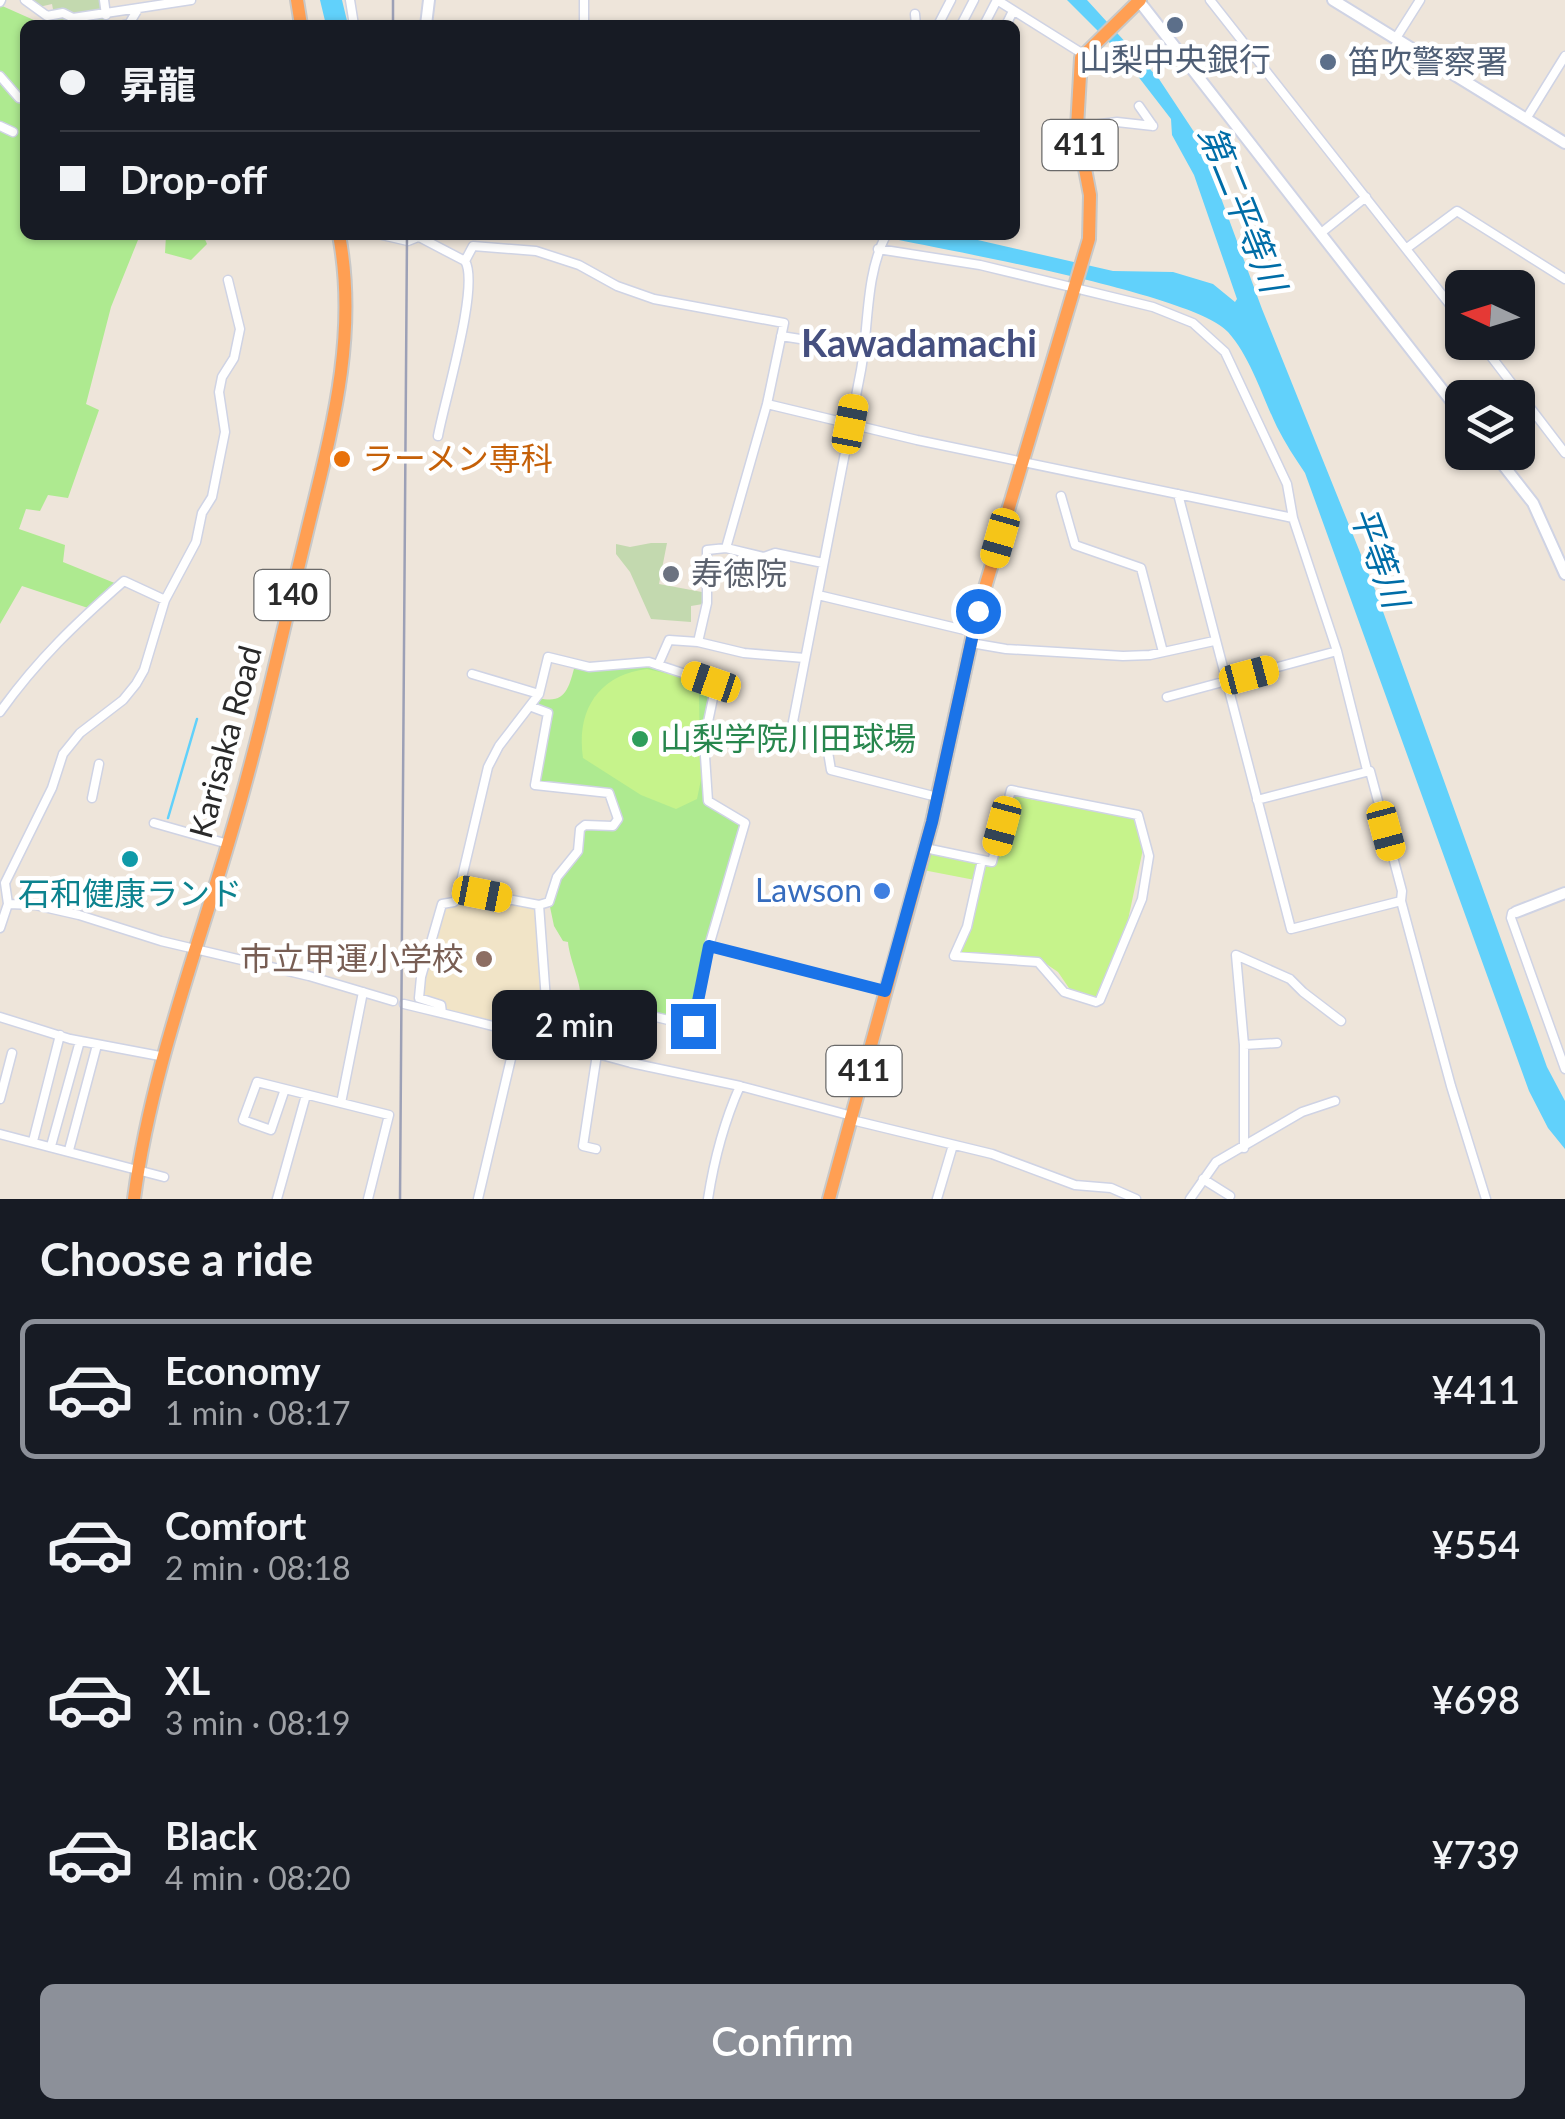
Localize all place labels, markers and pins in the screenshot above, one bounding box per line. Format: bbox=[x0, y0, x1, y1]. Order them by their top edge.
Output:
marker: 山梨中央銀行 bbox=[1164, 14, 1186, 36]
place label: 山梨中央銀行 bbox=[1079, 39, 1271, 78]
place label: 笛吹警察署 bbox=[1348, 41, 1508, 80]
marker: 笛吹警察署 bbox=[1317, 51, 1339, 73]
place label: ラーメン専科 bbox=[362, 438, 553, 477]
marker: ラーメン専科 bbox=[331, 448, 353, 470]
place label: 寿徳院 bbox=[691, 553, 787, 592]
marker: 寿徳院 bbox=[660, 563, 682, 585]
place label: 山梨学院川田球場 bbox=[660, 718, 916, 757]
marker: 山梨学院川田球場 bbox=[629, 728, 651, 750]
marker: 石和健康ランド bbox=[119, 848, 141, 870]
place label: Lawson bbox=[755, 870, 862, 909]
place label: 石和健康ランド bbox=[18, 873, 242, 912]
marker: Lawson bbox=[871, 880, 893, 902]
place label: 市立甲運小学校 bbox=[240, 938, 464, 977]
marker: 市立甲運小学校 bbox=[473, 948, 495, 970]

